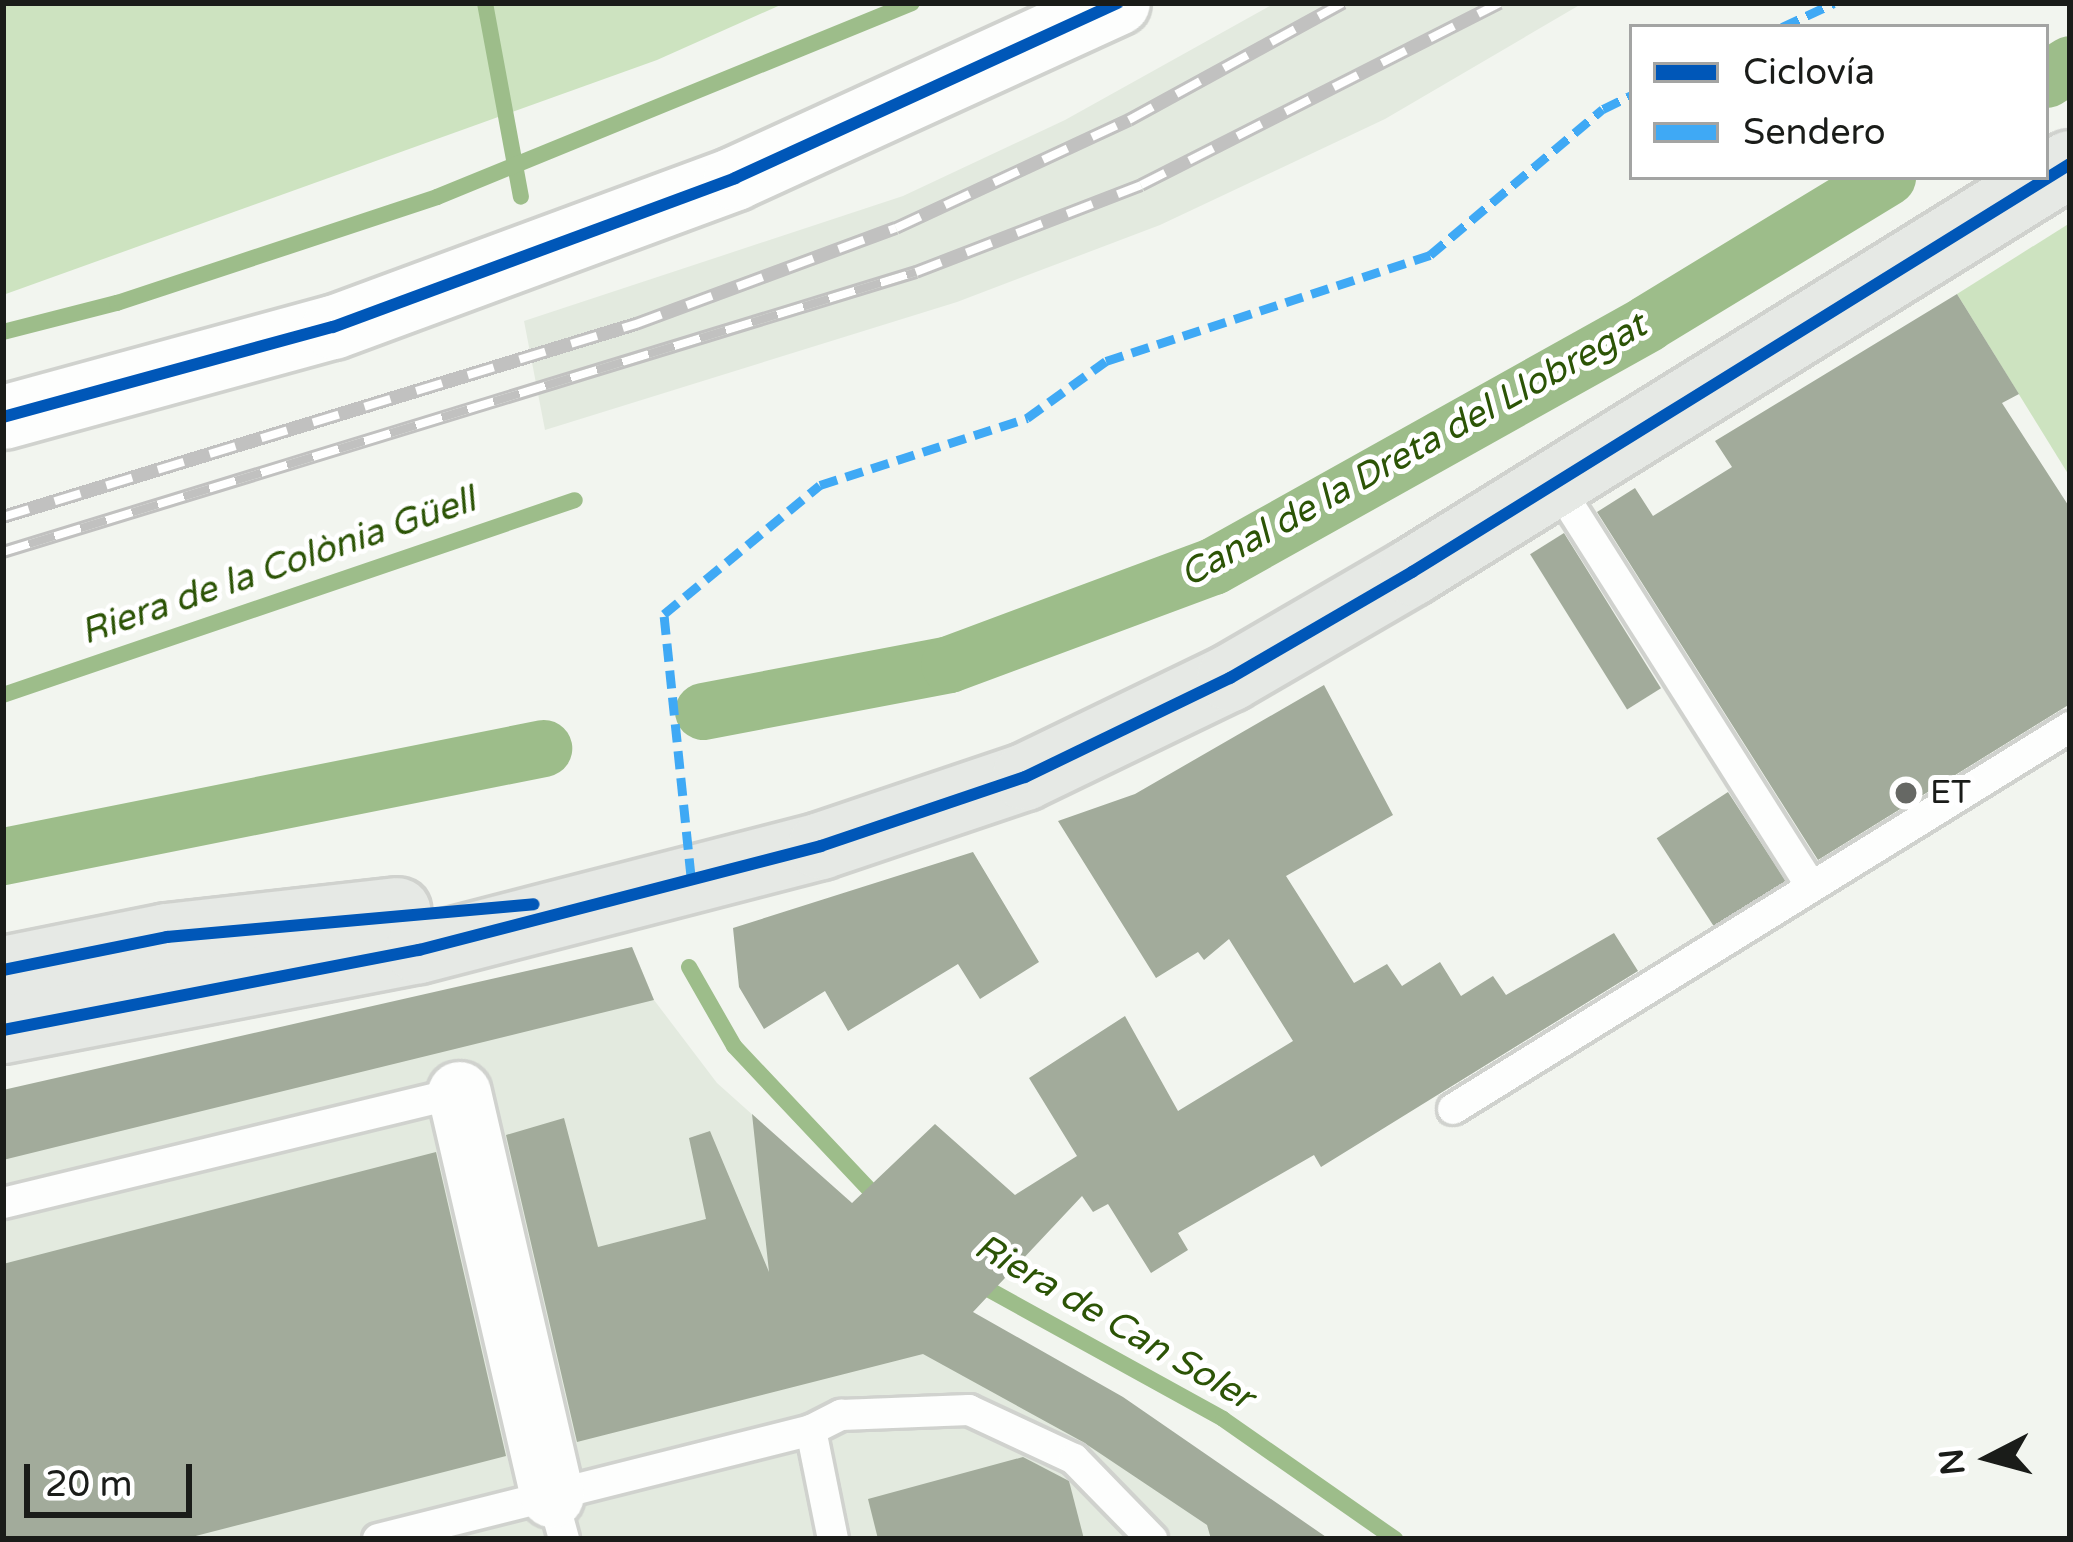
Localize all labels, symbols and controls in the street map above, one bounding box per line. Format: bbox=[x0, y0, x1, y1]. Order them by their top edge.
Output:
legend bbox=[1629, 24, 2049, 180]
text: Ciclovía bbox=[1743, 51, 1875, 94]
text: Sendero bbox=[1743, 111, 1886, 154]
water label: Canal de la Dreta del Llobregat bbox=[1172, 304, 1654, 596]
water label: Riera de la Colònia Güell bbox=[75, 478, 481, 654]
place label: ET bbox=[1930, 773, 1971, 813]
marker: ET bbox=[1893, 780, 1919, 806]
water label: Riera de Can Soler bbox=[967, 1225, 1261, 1419]
north arrow bbox=[1929, 1398, 2049, 1518]
scale bar bbox=[30, 1440, 198, 1514]
text: N bbox=[1932, 1447, 1973, 1477]
text: 20 m bbox=[45, 1463, 133, 1506]

